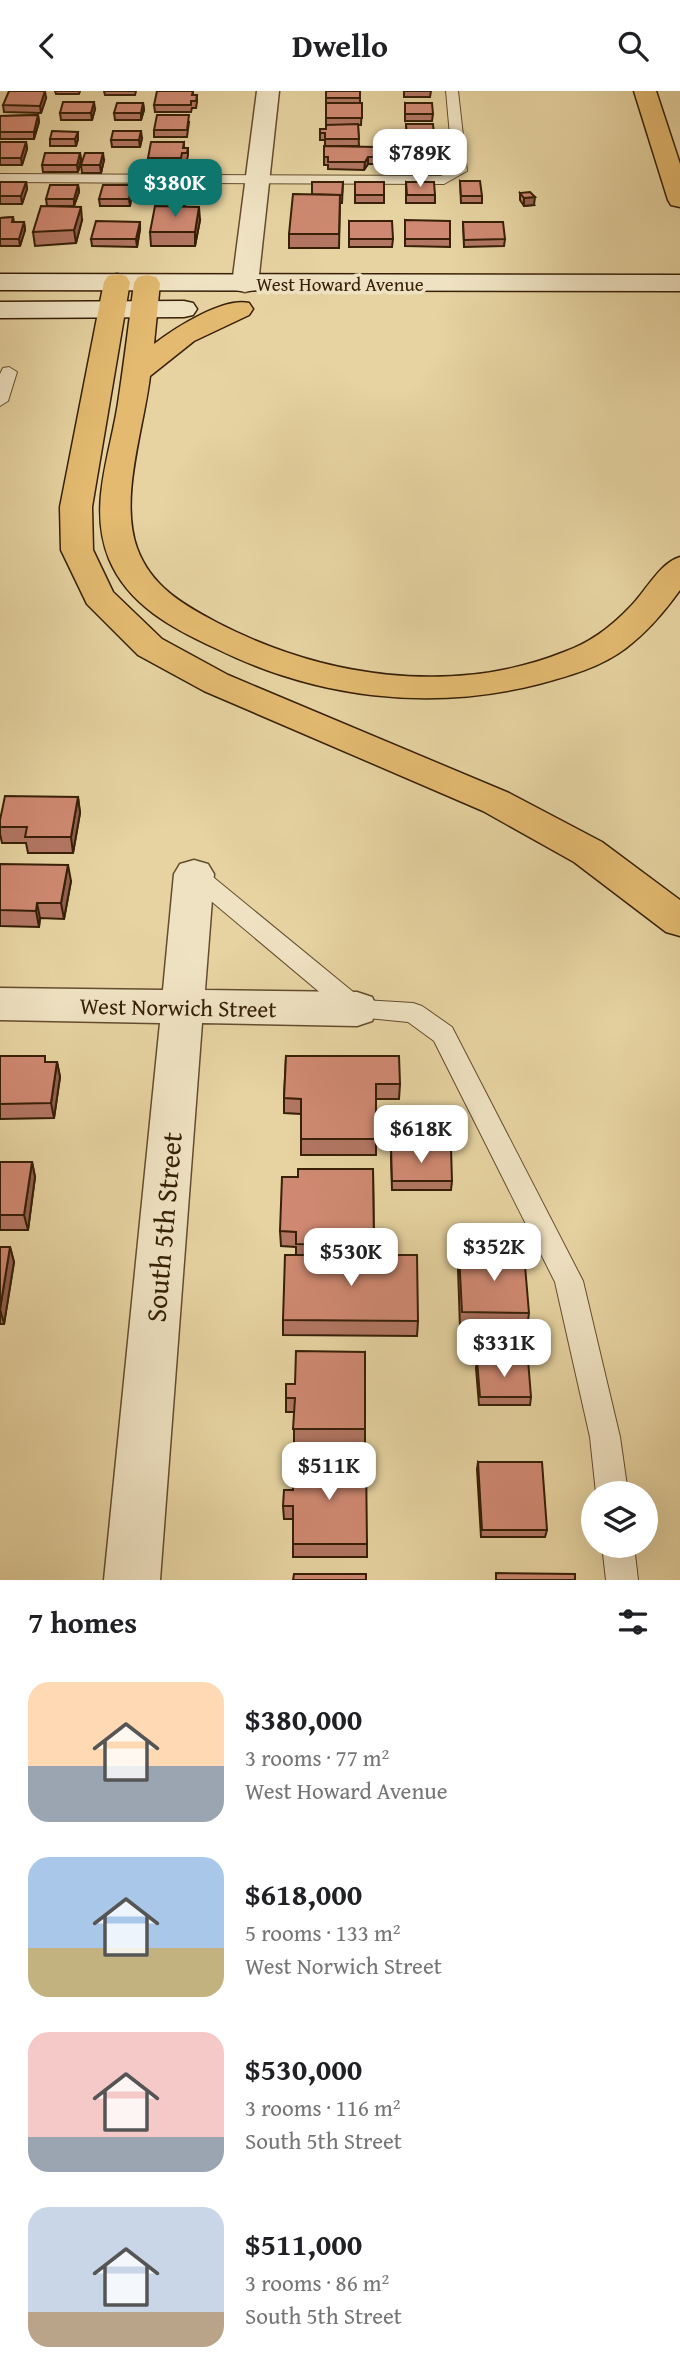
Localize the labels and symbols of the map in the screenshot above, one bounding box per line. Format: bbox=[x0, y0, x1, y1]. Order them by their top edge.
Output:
pin: $789K bbox=[371, 129, 469, 189]
pin: $380K bbox=[126, 159, 224, 219]
street label: West Howard Avenue bbox=[256, 270, 424, 298]
street label: West Norwich Street bbox=[79, 989, 277, 1025]
pin: $618K bbox=[372, 1105, 470, 1165]
street label: South 5th Street bbox=[134, 1130, 192, 1324]
pin: $352K bbox=[445, 1223, 543, 1283]
pin: $530K bbox=[302, 1229, 400, 1288]
pin: $331K bbox=[455, 1319, 553, 1379]
pin: $511K bbox=[280, 1443, 378, 1502]

